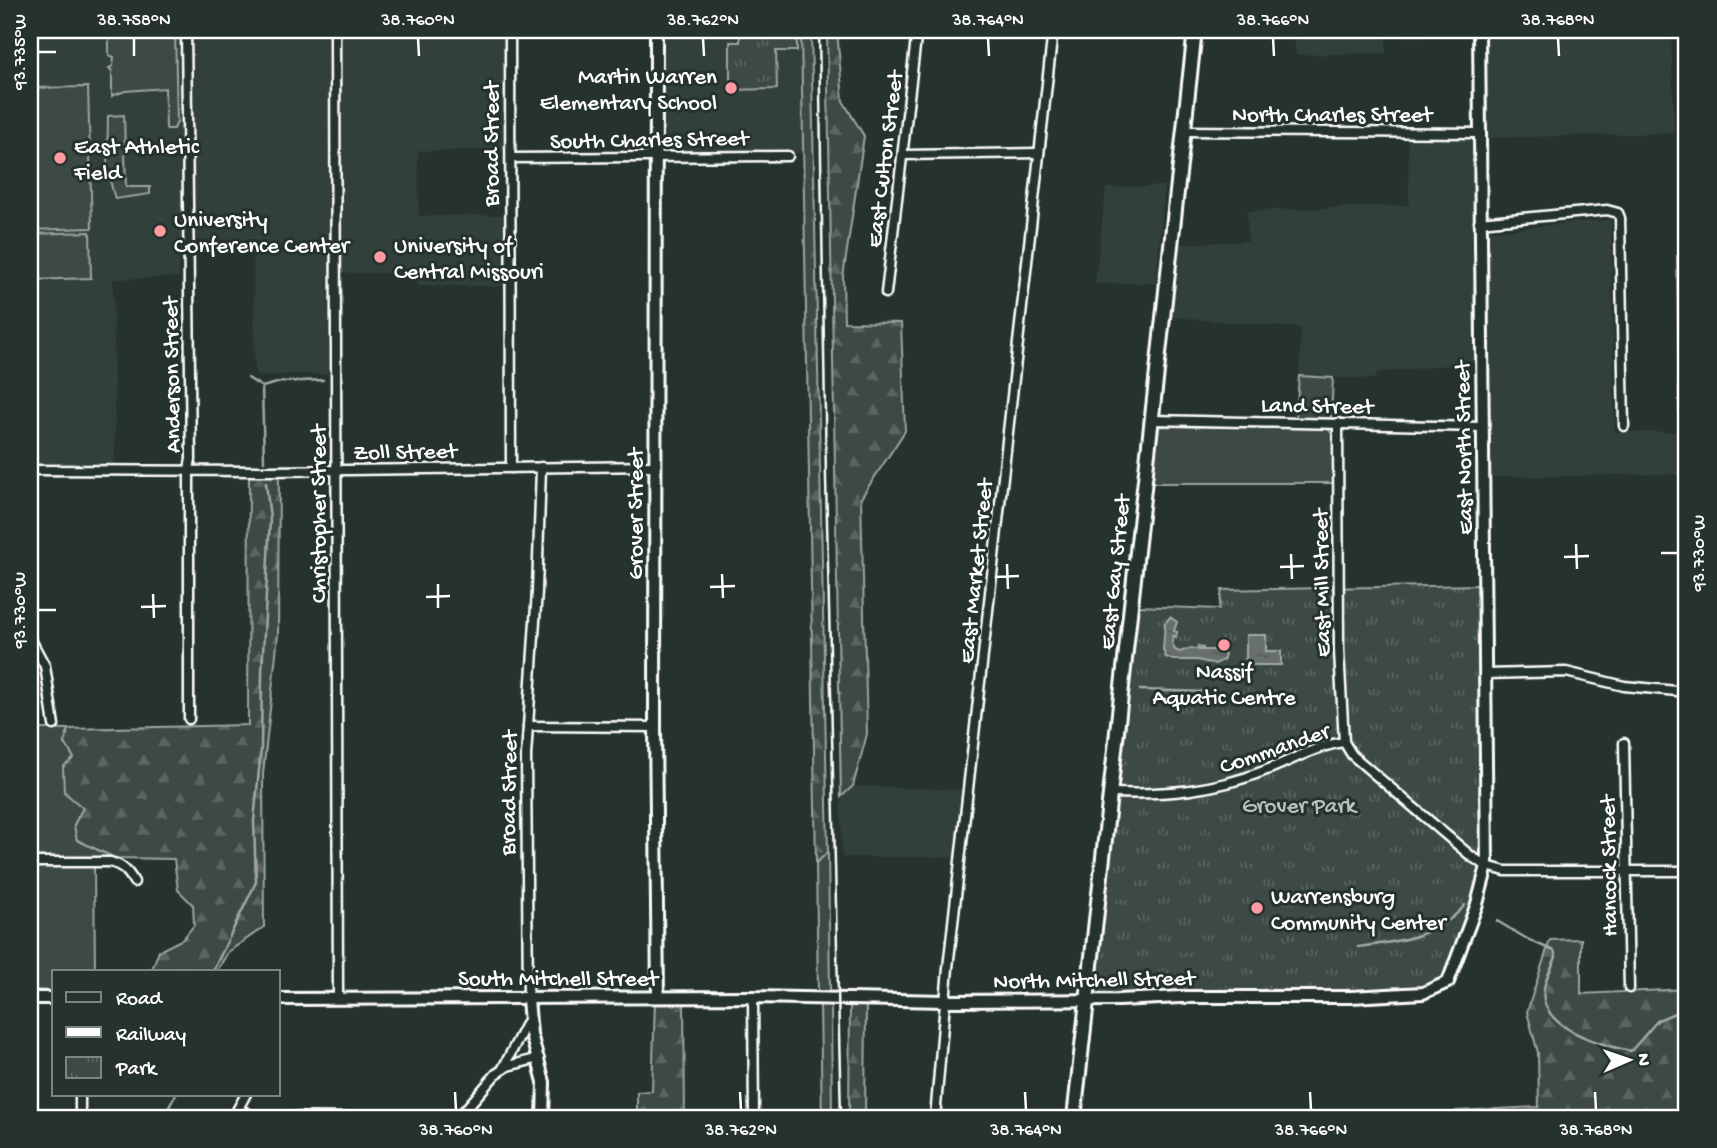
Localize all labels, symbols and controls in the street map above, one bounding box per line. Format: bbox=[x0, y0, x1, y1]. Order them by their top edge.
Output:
text: 38.758°N bbox=[96, 11, 171, 32]
text: 38.760°N bbox=[380, 11, 455, 32]
text: 38.762°N bbox=[666, 11, 739, 32]
text: 38.764°N bbox=[951, 11, 1024, 32]
text: 38.766°N bbox=[1236, 11, 1309, 32]
text: 38.768°N bbox=[1520, 11, 1595, 32]
text: 93.735°W bbox=[11, 14, 32, 91]
place label: Martin Warren Elementary School bbox=[540, 65, 717, 118]
street label: East Culton Street bbox=[862, 68, 911, 249]
street label: Broad Street bbox=[480, 80, 507, 207]
marker: Martin Warren Elementary School bbox=[723, 80, 739, 96]
street label: North Charles Street bbox=[1232, 103, 1434, 130]
street label: South Charles Street bbox=[550, 126, 750, 157]
place label: East Athletic Field bbox=[73, 135, 200, 188]
marker: East Athletic Field bbox=[52, 150, 68, 166]
place label: University Conference Center bbox=[174, 208, 351, 261]
marker: University Conference Center bbox=[152, 223, 168, 239]
place label: University of Central Missouri bbox=[394, 234, 544, 287]
marker: University of Central Missouri bbox=[372, 249, 388, 265]
street label: Anderson Street bbox=[159, 295, 188, 453]
street label: East North Street bbox=[1450, 359, 1481, 535]
street label: Land Street bbox=[1261, 393, 1375, 422]
street label: Christopher Street bbox=[307, 423, 334, 603]
street label: Zoll Street bbox=[353, 439, 459, 468]
street label: Grover Street bbox=[624, 447, 651, 580]
street label: East Market Street bbox=[954, 476, 1001, 665]
street label: East Gay Street bbox=[1095, 492, 1138, 651]
street label: East Mill Street bbox=[1309, 507, 1338, 657]
text: 93.730°W bbox=[1690, 515, 1711, 592]
text: 93.730°W bbox=[11, 572, 32, 649]
marker: Nassif Aquatic Centre bbox=[1216, 637, 1232, 653]
place label: Nassif Aquatic Centre bbox=[1152, 660, 1297, 713]
street label: Commander bbox=[1217, 718, 1335, 782]
street label: Broad Street bbox=[496, 729, 525, 857]
street label: Hancock Street bbox=[1596, 793, 1625, 937]
park label: Grover Park bbox=[1242, 794, 1359, 821]
place label: Warrensburg Community Center bbox=[1271, 885, 1447, 938]
marker: Warrensburg Community Center bbox=[1249, 900, 1265, 916]
street label: North Mitchell Street bbox=[993, 966, 1197, 997]
street label: South Mitchell Street bbox=[458, 967, 660, 994]
legend bbox=[52, 970, 280, 1096]
text: Road bbox=[116, 988, 164, 1013]
text: Railway bbox=[116, 1024, 186, 1049]
north arrow bbox=[1594, 1026, 1664, 1096]
text: N bbox=[1631, 1053, 1654, 1066]
text: Park bbox=[115, 1058, 159, 1083]
text: 38.760°N bbox=[418, 1121, 493, 1142]
text: 38.762°N bbox=[704, 1121, 777, 1142]
text: 38.764°N bbox=[989, 1121, 1062, 1142]
text: 38.766°N bbox=[1274, 1121, 1347, 1142]
text: 38.768°N bbox=[1558, 1121, 1633, 1142]

